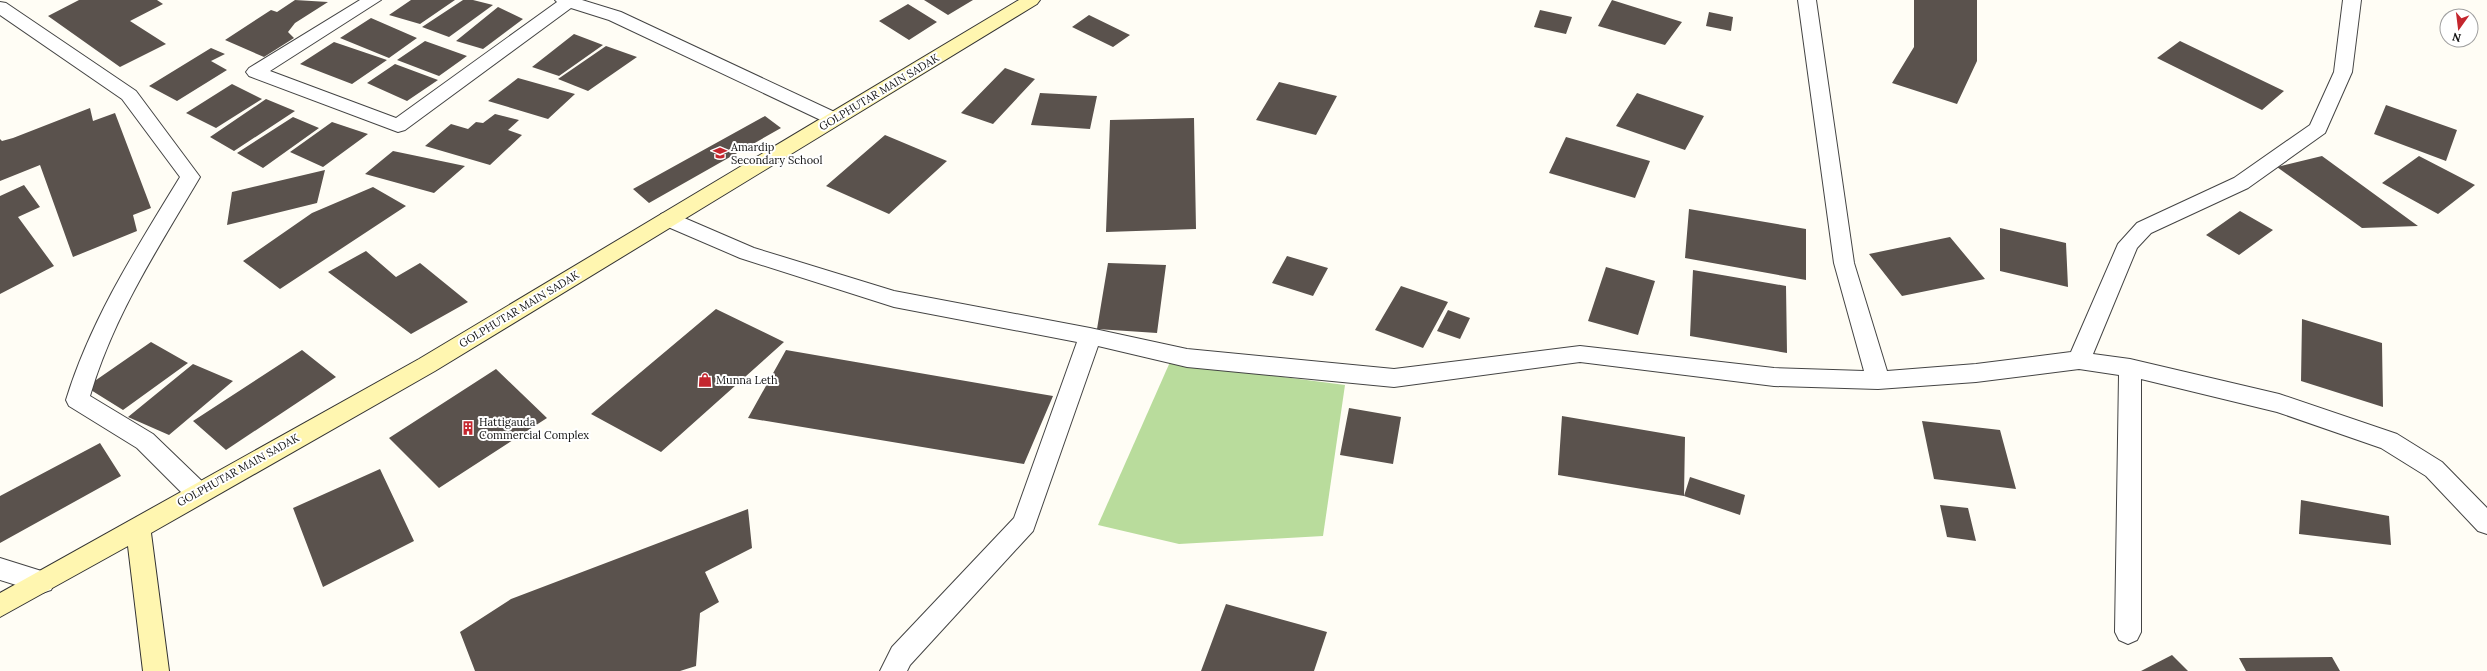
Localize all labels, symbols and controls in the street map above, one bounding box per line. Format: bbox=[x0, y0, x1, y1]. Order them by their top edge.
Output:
north arrow bbox=[2439, 8, 2479, 48]
text: N bbox=[2450, 30, 2462, 46]
street label: GOLPHUTAR MAIN SADAK bbox=[816, 50, 942, 133]
place label: Amardip Secondary School bbox=[730, 140, 823, 167]
school or university icon: Amardip Secondary School bbox=[712, 145, 728, 161]
street label: GOLPHUTAR MAIN SADAK bbox=[456, 267, 582, 350]
shop icon: Munna Leth bbox=[697, 372, 713, 388]
place label: Munna Leth bbox=[716, 373, 778, 387]
place label: Hattigauda Commercial Complex bbox=[479, 415, 589, 442]
building icon: Hattigauda Commercial Complex bbox=[460, 420, 476, 436]
street label: GOLPHUTAR MAIN SADAK bbox=[174, 430, 302, 509]

